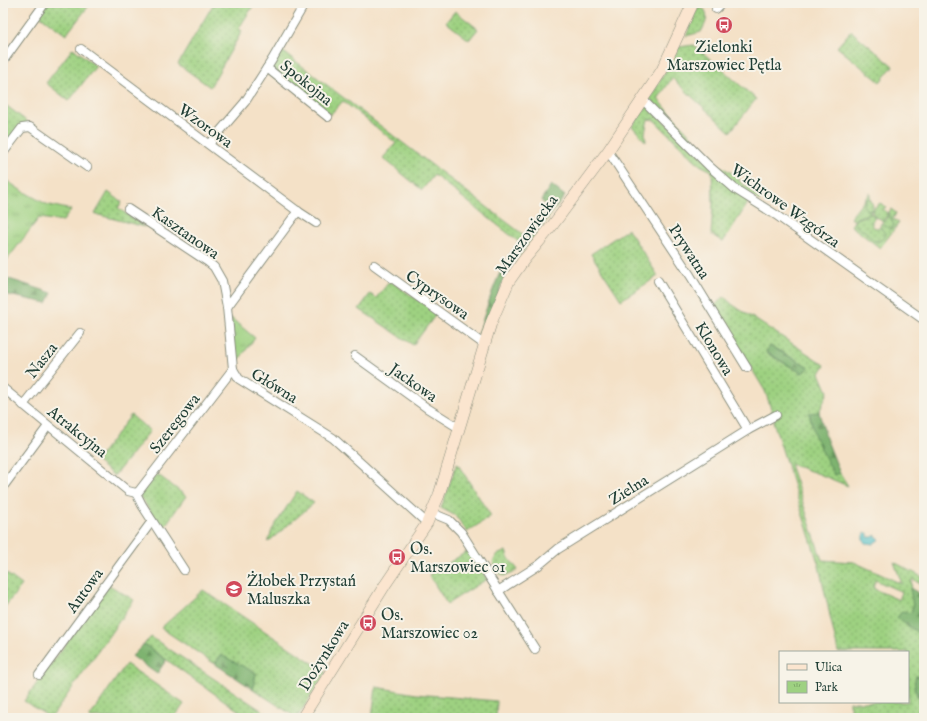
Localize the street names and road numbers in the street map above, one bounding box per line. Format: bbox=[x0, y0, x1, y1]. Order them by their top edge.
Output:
street label: Spokojna bbox=[275, 56, 336, 111]
street label: Wzorowa bbox=[174, 100, 236, 153]
street label: Wichrowe Wzgórza bbox=[726, 160, 843, 253]
street label: Marszowiecka bbox=[492, 191, 563, 279]
street label: Kasztanowa bbox=[147, 203, 223, 264]
street label: Prywatna bbox=[663, 221, 713, 283]
street label: Cyprysowa bbox=[401, 266, 473, 325]
street label: Klonowa bbox=[690, 319, 737, 379]
street label: Nasza bbox=[22, 339, 63, 383]
street label: Jackowa bbox=[383, 359, 441, 407]
street label: Główna bbox=[247, 365, 301, 409]
street label: Szeregowa bbox=[146, 390, 205, 458]
street label: Atrakcyjna bbox=[42, 402, 111, 463]
street label: Zielna bbox=[606, 471, 652, 510]
street label: Autowa bbox=[62, 565, 109, 618]
street label: Dożynkowa bbox=[295, 617, 354, 695]

